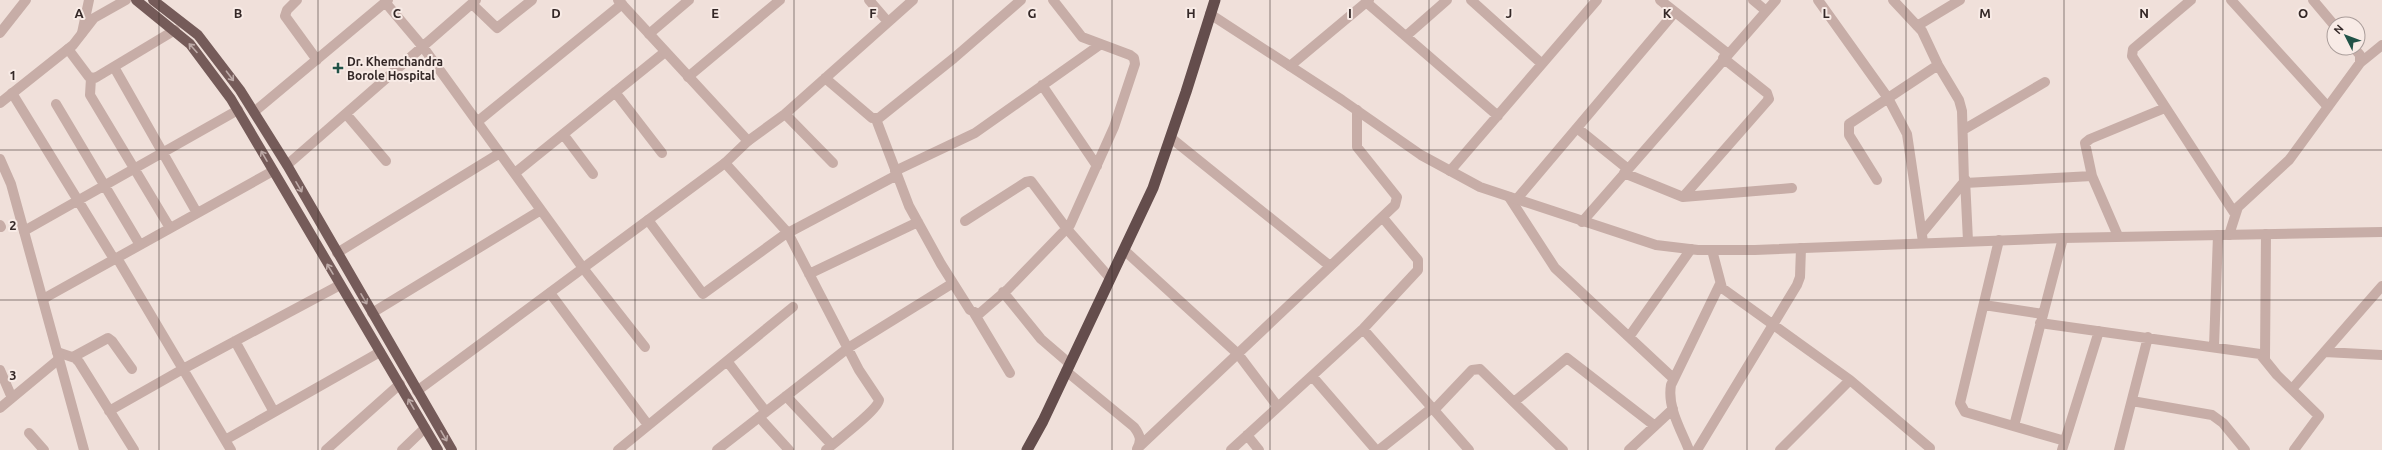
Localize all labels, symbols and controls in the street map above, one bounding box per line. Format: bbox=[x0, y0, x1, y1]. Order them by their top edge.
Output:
text: A bbox=[74, 6, 84, 20]
text: B bbox=[234, 6, 243, 20]
text: C bbox=[393, 6, 402, 20]
text: D bbox=[551, 6, 561, 20]
text: E bbox=[711, 6, 719, 20]
text: F bbox=[869, 6, 877, 20]
text: G bbox=[1028, 6, 1037, 20]
text: H bbox=[1186, 6, 1196, 20]
text: I bbox=[1348, 6, 1352, 20]
text: J bbox=[1506, 6, 1512, 20]
text: K bbox=[1663, 6, 1672, 20]
text: L bbox=[1822, 6, 1830, 20]
text: M bbox=[1979, 6, 1991, 20]
text: N bbox=[2139, 6, 2149, 20]
text: O bbox=[2298, 6, 2308, 20]
north arrow bbox=[2326, 16, 2366, 56]
text: N bbox=[2331, 22, 2346, 36]
one-way arrow bbox=[188, 43, 198, 53]
place label: Dr. Khemchandra Borole Hospital bbox=[347, 55, 443, 82]
marker: Dr. Khemchandra Borole Hospital bbox=[332, 62, 344, 74]
text: 1 bbox=[9, 68, 17, 82]
one-way arrow bbox=[226, 71, 234, 82]
one-way arrow bbox=[260, 150, 268, 162]
one-way arrow bbox=[295, 181, 303, 193]
text: 2 bbox=[9, 218, 17, 232]
one-way arrow bbox=[325, 263, 333, 275]
one-way arrow bbox=[360, 293, 368, 304]
text: 3 bbox=[9, 368, 17, 382]
one-way arrow bbox=[407, 398, 415, 410]
one-way arrow bbox=[440, 429, 448, 441]

